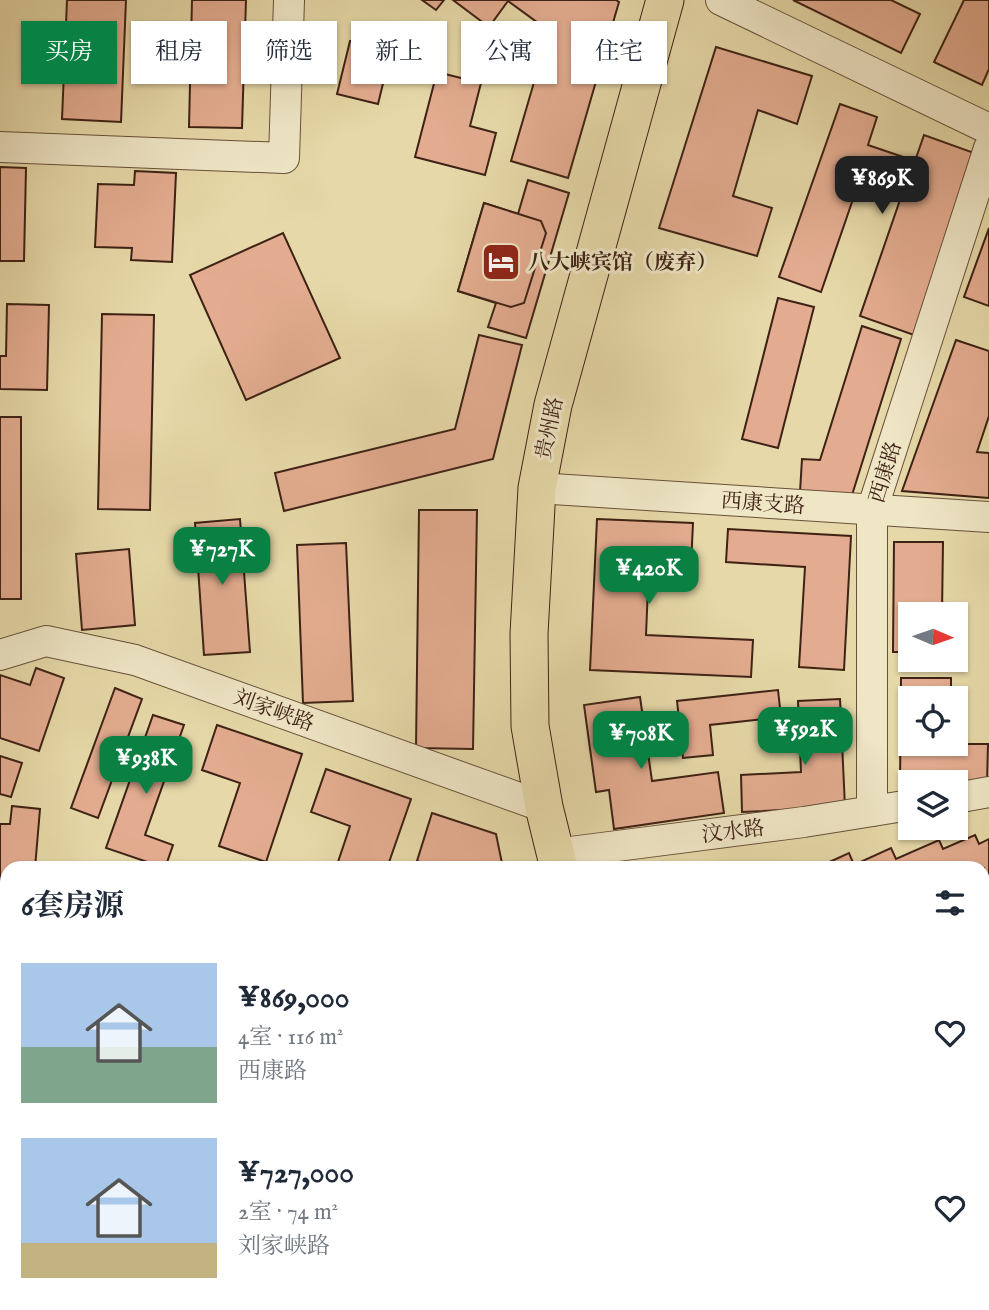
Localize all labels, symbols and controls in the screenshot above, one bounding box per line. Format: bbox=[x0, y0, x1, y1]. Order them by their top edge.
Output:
chip: 买房 bbox=[21, 21, 117, 84]
chip: 租房 bbox=[131, 21, 227, 84]
chip: 筛选 bbox=[241, 21, 337, 84]
chip: 新上 bbox=[351, 21, 447, 84]
chip: 公寓 bbox=[461, 21, 557, 84]
chip: 住宅 bbox=[571, 21, 667, 84]
pin: ¥869K bbox=[833, 156, 931, 216]
text: ¥869K bbox=[851, 164, 913, 193]
hotel icon: 八大峡宾馆（废弃） bbox=[480, 241, 522, 283]
place label: 八大峡宾馆（废弃） bbox=[528, 250, 717, 277]
street label: 贵州路 bbox=[531, 395, 570, 462]
street label: 西康路 bbox=[864, 438, 909, 507]
street label: 西康支路 bbox=[720, 488, 806, 521]
pin: ¥727K bbox=[173, 528, 271, 587]
text: ¥727K bbox=[189, 535, 255, 564]
pin: ¥420K bbox=[600, 546, 698, 606]
text: ¥420K bbox=[616, 554, 682, 583]
north arrow bbox=[898, 602, 968, 672]
map controls bbox=[898, 602, 968, 840]
street label: 刘家峡路 bbox=[229, 684, 318, 738]
button: locate bbox=[898, 686, 968, 756]
pin: ¥592K bbox=[756, 708, 854, 767]
pin: ¥708K bbox=[592, 712, 690, 771]
text: ¥592K bbox=[774, 715, 836, 744]
text: ¥708K bbox=[609, 719, 673, 748]
pin: ¥938K bbox=[97, 736, 195, 796]
text: ¥938K bbox=[115, 744, 177, 773]
button: layers bbox=[898, 770, 968, 840]
street label: 汶水路 bbox=[700, 815, 766, 850]
icon: filters bbox=[931, 884, 969, 922]
text: 6套房源 bbox=[21, 888, 124, 926]
text: ¥869,000 bbox=[238, 980, 350, 1018]
icon: home bbox=[77, 991, 161, 1075]
icon: heart bbox=[931, 1014, 969, 1052]
text: 4室 · 116 m² bbox=[238, 1023, 343, 1052]
text: 西康路 bbox=[238, 1057, 307, 1086]
text: ¥727,000 bbox=[238, 1155, 354, 1193]
icon: home bbox=[77, 1166, 161, 1250]
icon: heart bbox=[931, 1189, 969, 1227]
text: 2室 · 74 m² bbox=[238, 1198, 338, 1227]
text: 刘家峡路 bbox=[238, 1232, 330, 1261]

